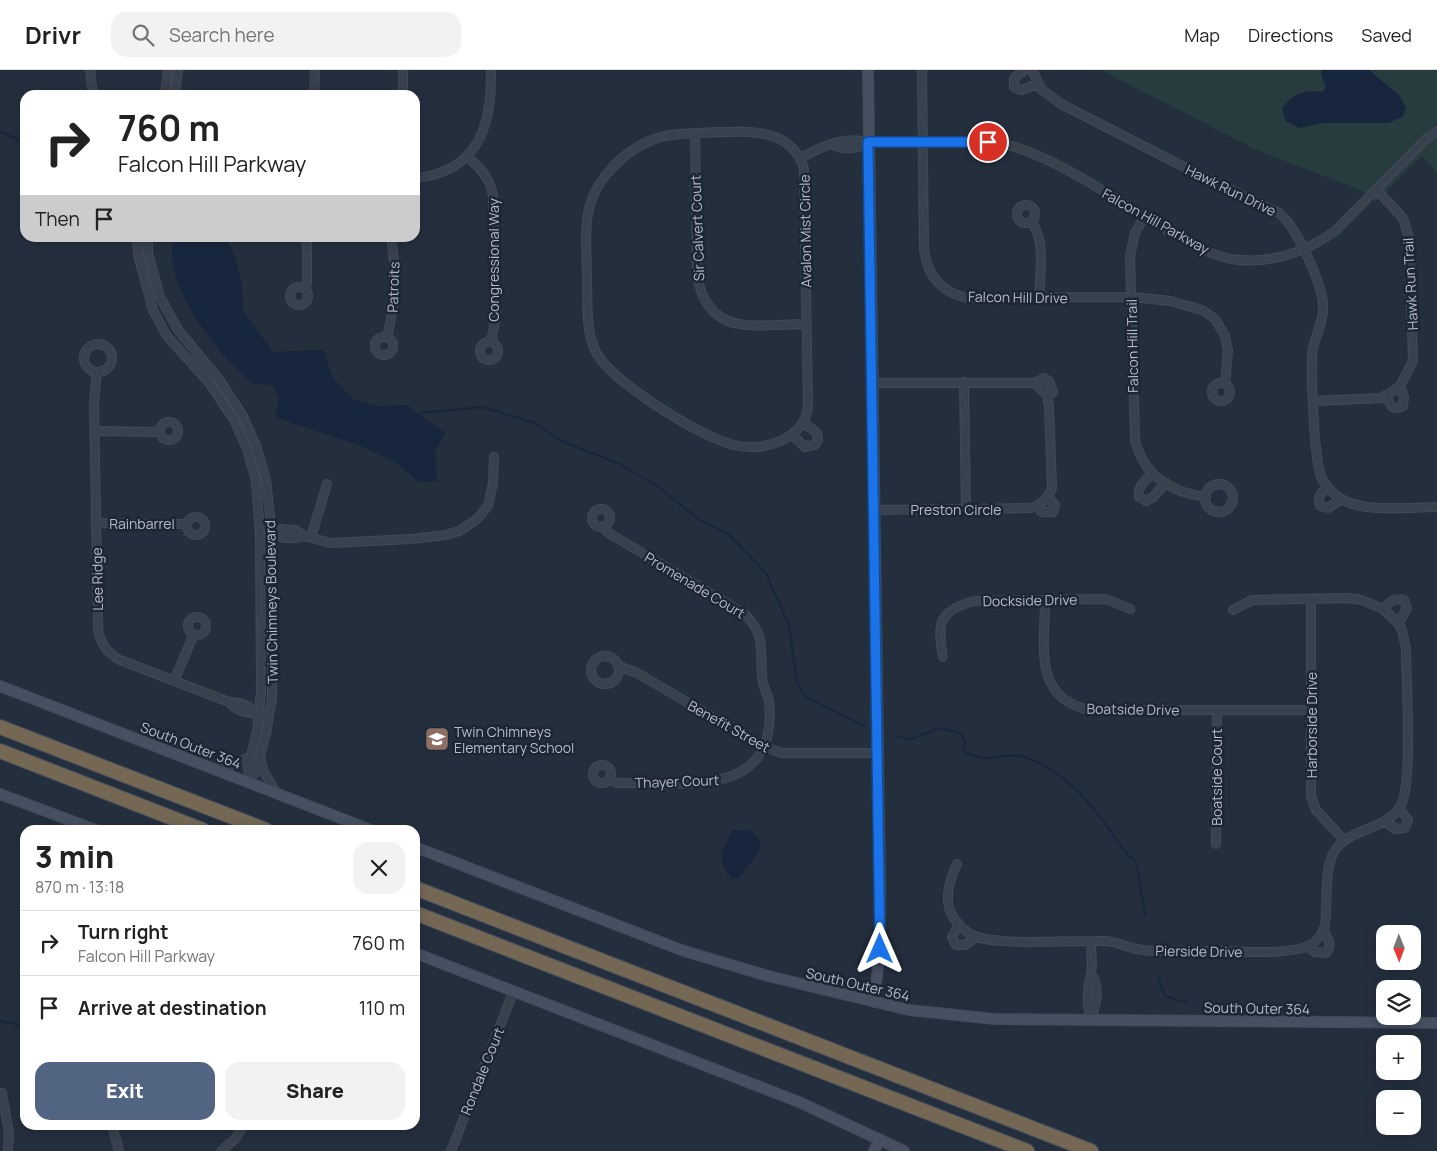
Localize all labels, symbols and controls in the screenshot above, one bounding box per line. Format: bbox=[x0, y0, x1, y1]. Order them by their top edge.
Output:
search box bbox=[111, 12, 461, 57]
text: Drivr bbox=[25, 18, 81, 51]
icon: search bbox=[129, 21, 157, 49]
text: Search here bbox=[169, 22, 275, 48]
text: Map bbox=[1184, 23, 1220, 47]
text: Directions bbox=[1248, 23, 1333, 47]
text: Saved bbox=[1361, 23, 1412, 47]
text: 760 m bbox=[118, 104, 220, 152]
icon: right bbox=[35, 110, 100, 175]
pin bbox=[967, 121, 1009, 163]
icon: arrive bbox=[974, 128, 1002, 156]
text: Falcon Hill Parkway bbox=[118, 149, 306, 179]
street label: Hawk Run Drive bbox=[1183, 160, 1279, 220]
street label: Sir Calvert Court bbox=[686, 174, 708, 282]
street label: Avalon Mist Circle bbox=[795, 174, 815, 288]
street label: Falcon Hill Parkway bbox=[1099, 184, 1214, 259]
street label: Congressional Way bbox=[484, 198, 503, 322]
icon: arrive bbox=[90, 205, 118, 233]
text: Then bbox=[35, 206, 80, 232]
street label: Hawk Run Trail bbox=[1398, 237, 1422, 331]
street label: Patroits bbox=[383, 261, 403, 313]
street label: Falcon Hill Drive bbox=[968, 287, 1068, 307]
street label: Falcon Hill Trail bbox=[1122, 299, 1142, 393]
street label: Preston Circle bbox=[911, 500, 1001, 519]
street label: Rainbarrel bbox=[109, 514, 175, 533]
street label: Twin Chimneys Boulevard bbox=[260, 520, 282, 684]
street label: Lee Ridge bbox=[87, 547, 107, 611]
street label: Promenade Court bbox=[641, 547, 749, 623]
street label: Dockside Drive bbox=[982, 590, 1078, 610]
street label: Harborside Drive bbox=[1302, 672, 1321, 778]
street label: Benefit Street bbox=[685, 696, 774, 757]
street label: Boatside Drive bbox=[1086, 699, 1180, 719]
street label: South Outer 364 bbox=[138, 717, 244, 773]
place label: Twin Chimneys Elementary School bbox=[454, 722, 574, 757]
school or university icon: Twin Chimneys Elementary School bbox=[424, 726, 450, 752]
street label: Boatside Court bbox=[1207, 728, 1226, 826]
street label: Thayer Court bbox=[634, 770, 720, 792]
text: 3 min bbox=[35, 836, 114, 877]
button: close bbox=[353, 842, 405, 894]
text: 870 m · 13:18 bbox=[35, 876, 124, 898]
text: Turn right bbox=[78, 919, 168, 945]
position arrow bbox=[853, 922, 905, 974]
north arrow bbox=[1376, 925, 1421, 970]
map controls bbox=[1376, 925, 1421, 1135]
icon: right bbox=[35, 929, 63, 957]
text: 760 m bbox=[352, 930, 405, 956]
street label: Pierside Drive bbox=[1155, 941, 1243, 961]
text: Falcon Hill Parkway bbox=[78, 945, 215, 967]
street label: South Outer 364 bbox=[804, 963, 912, 1005]
button: layers bbox=[1376, 980, 1421, 1025]
icon: arrive bbox=[35, 994, 63, 1022]
text: Arrive at destination bbox=[78, 995, 267, 1021]
text: 110 m bbox=[359, 995, 405, 1021]
street label: South Outer 364 bbox=[1204, 998, 1310, 1018]
street label: Rondale Court bbox=[456, 1024, 508, 1118]
button: + bbox=[1376, 1035, 1421, 1080]
button: Exit bbox=[35, 1062, 215, 1120]
button: Share bbox=[225, 1062, 405, 1120]
button: − bbox=[1376, 1090, 1421, 1135]

